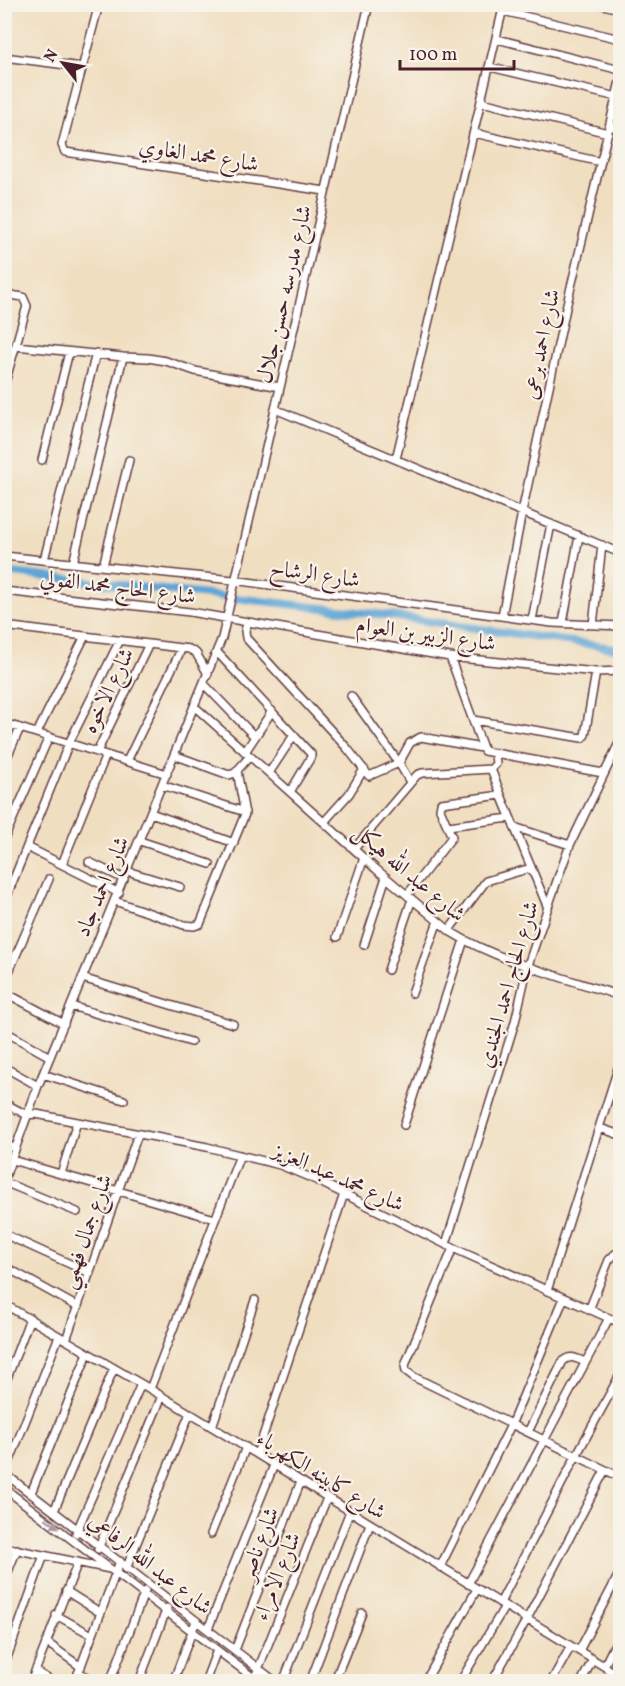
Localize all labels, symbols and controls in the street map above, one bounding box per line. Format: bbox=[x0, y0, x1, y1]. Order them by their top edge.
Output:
north arrow bbox=[33, 33, 93, 93]
scale bar bbox=[400, 33, 514, 71]
text: 100 m bbox=[409, 43, 458, 68]
text: N bbox=[39, 45, 64, 67]
street label: شارع محمد الغاوي bbox=[136, 132, 261, 182]
street label: شارع مدرسه حسن جلال bbox=[250, 202, 322, 387]
street label: شارع احمد برعى bbox=[516, 286, 570, 403]
street label: شارع الرشاح bbox=[267, 554, 362, 599]
street label: شارع الحاج محمد الفولي bbox=[38, 564, 197, 615]
street label: شارع الزبير بن العوام bbox=[353, 610, 498, 663]
street label: شارع الاخوه bbox=[75, 643, 144, 739]
street label: شارع عبد الله هيكل bbox=[345, 814, 474, 931]
street label: شارع احمد جاد bbox=[68, 832, 139, 942]
street label: شارع الحاج احمد الجندي bbox=[471, 898, 550, 1072]
street label: شارع محمد عبد العزيز bbox=[265, 1135, 408, 1222]
street label: شارع جمال فهمي bbox=[53, 1170, 124, 1294]
street label: شارع كابينه الكهرباء bbox=[249, 1424, 391, 1529]
street label: شارع ناصر bbox=[232, 1503, 289, 1587]
street label: شارع عبد الله الرفاعي bbox=[80, 1504, 220, 1624]
one-way arrow bbox=[43, 1517, 59, 1529]
street label: شارع الامراء bbox=[247, 1528, 311, 1626]

